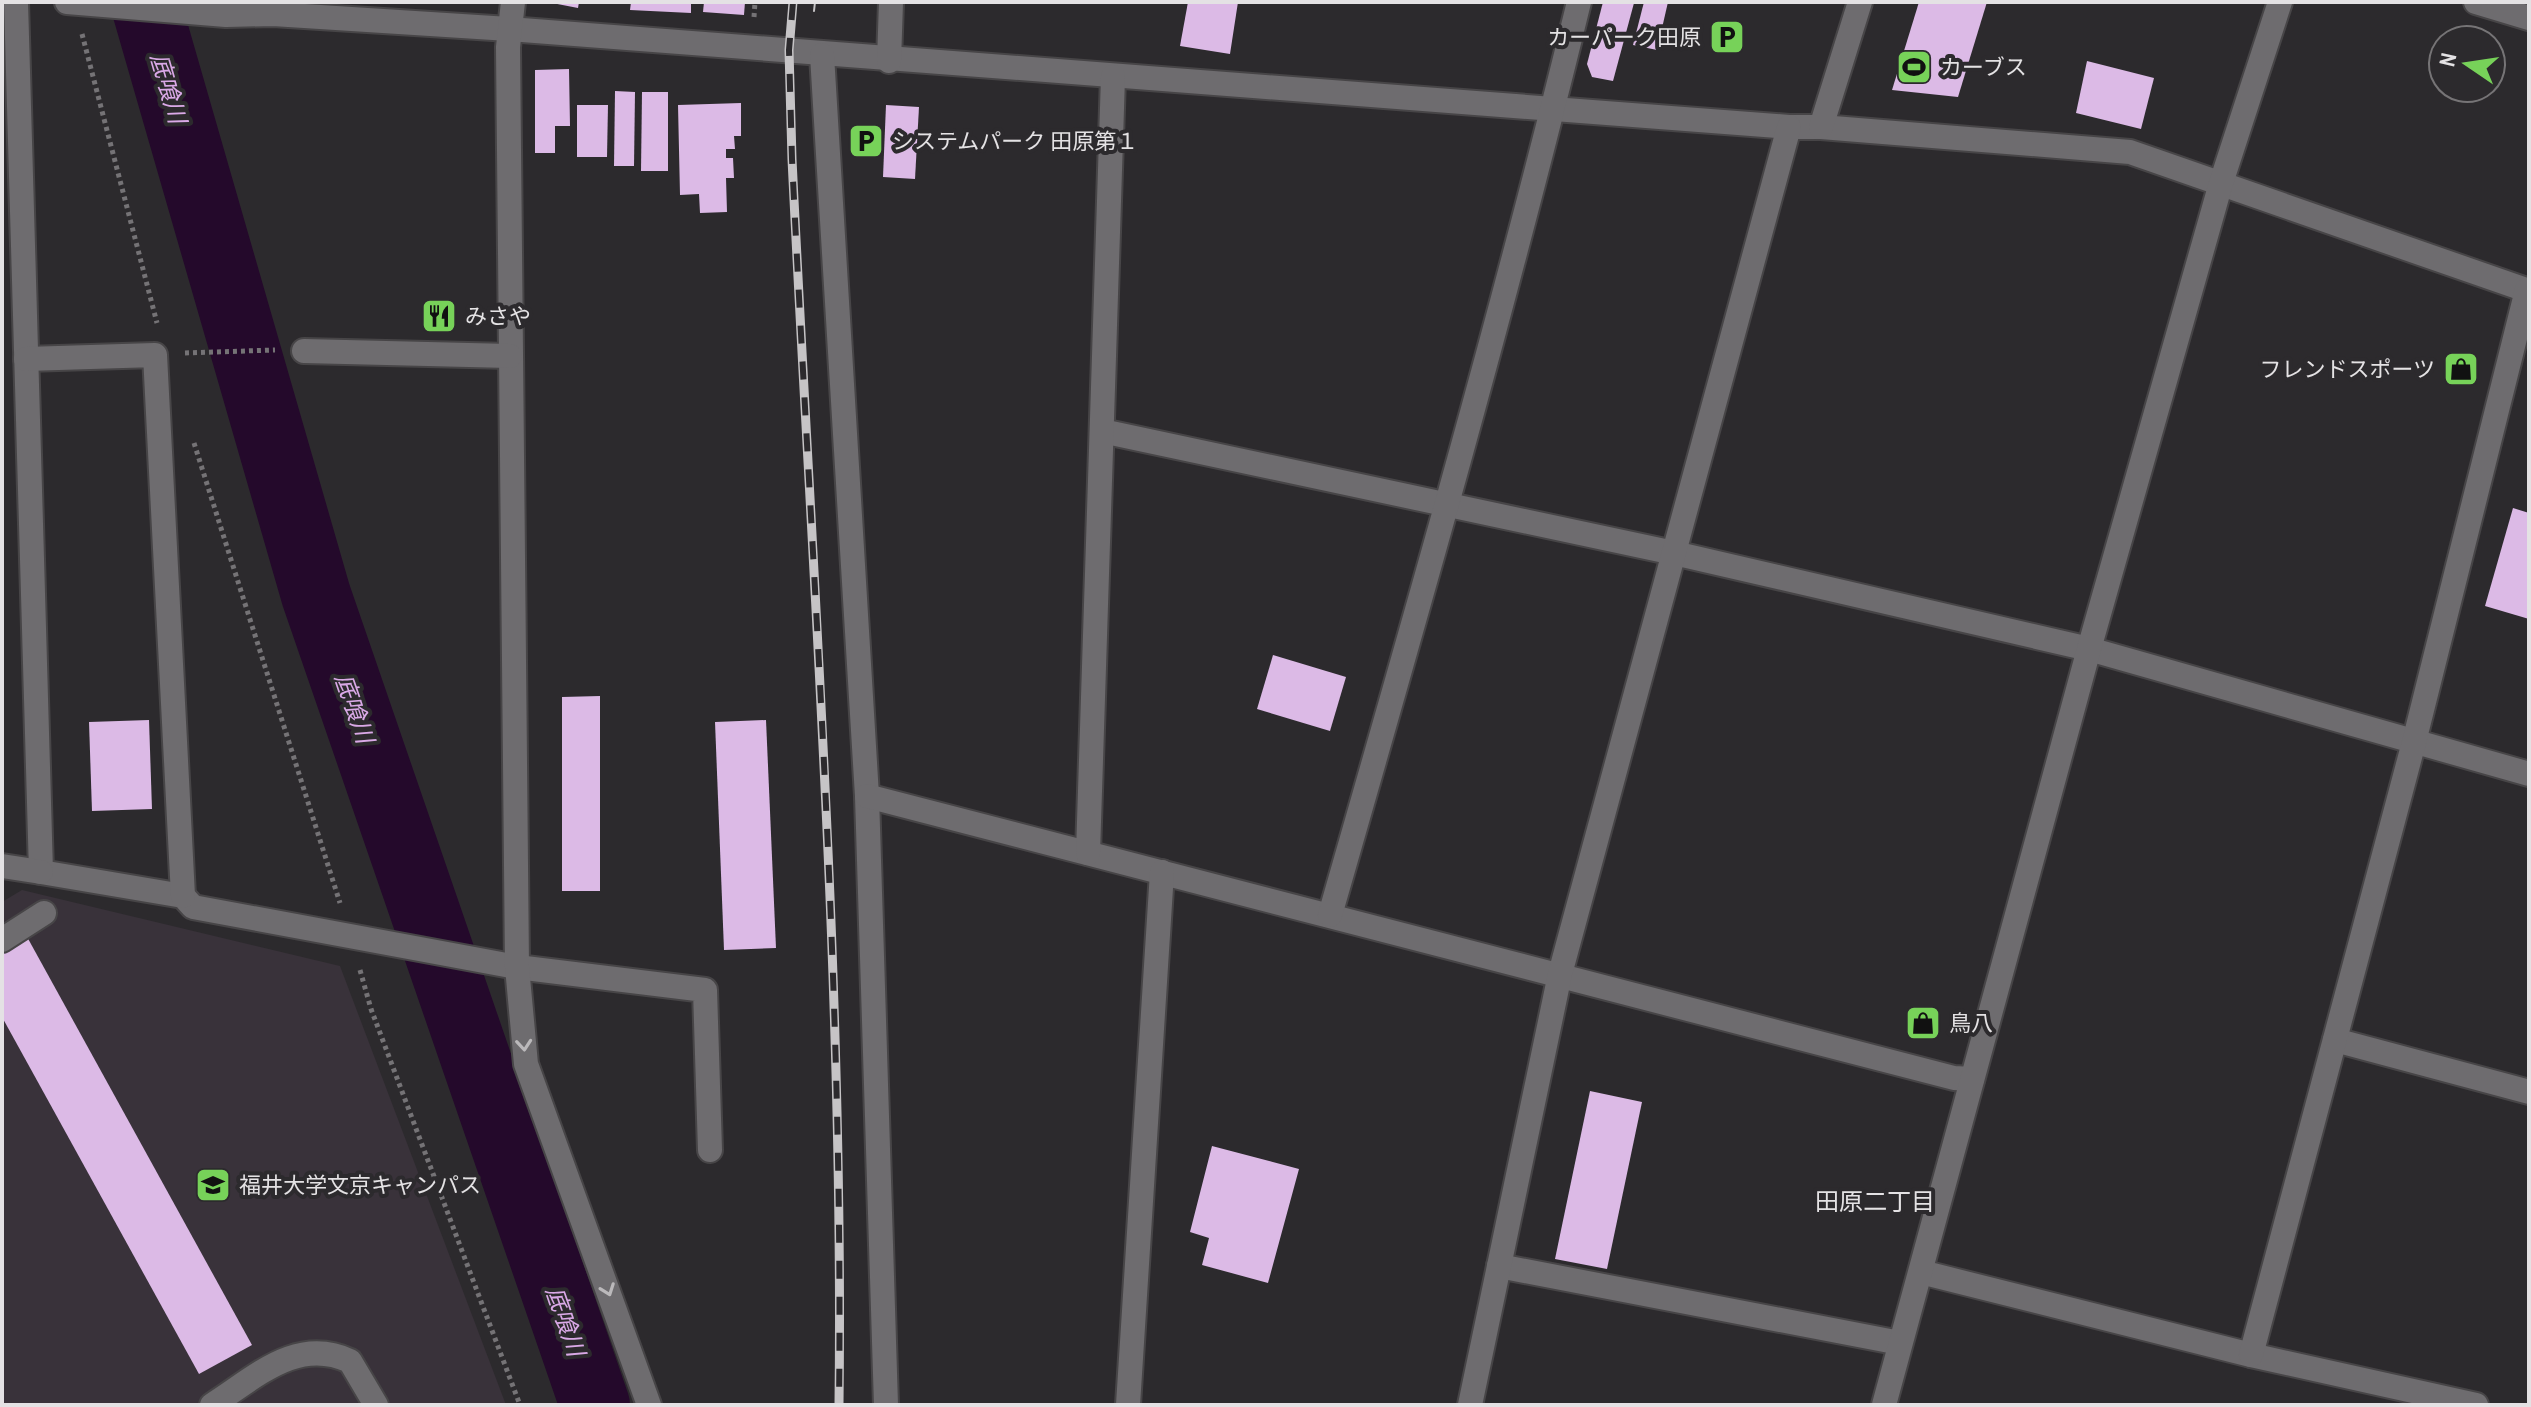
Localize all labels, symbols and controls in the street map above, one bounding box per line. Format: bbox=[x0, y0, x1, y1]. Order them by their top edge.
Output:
parking icon: カーパーク田原 bbox=[1708, 18, 1746, 56]
place label: カーパーク田原 bbox=[1547, 22, 1701, 52]
north arrow bbox=[2427, 24, 2507, 104]
sports icon: カーブス bbox=[1895, 48, 1933, 86]
water label: 底喰川 bbox=[144, 49, 195, 130]
text: N bbox=[2431, 50, 2464, 69]
place label: カーブス bbox=[1940, 52, 2027, 82]
parking icon: システムパーク 田原第１ bbox=[847, 122, 885, 160]
place label: システムパーク 田原第１ bbox=[892, 126, 1138, 156]
restaurant icon: みさや bbox=[420, 297, 458, 335]
place label: みさや bbox=[465, 301, 531, 331]
shop icon: フレンドスポーツ bbox=[2442, 350, 2480, 388]
place label: フレンドスポーツ bbox=[2259, 354, 2435, 384]
water label: 底喰川 bbox=[328, 669, 383, 750]
shop icon: 鳥八 bbox=[1904, 1004, 1942, 1042]
place label: 鳥八 bbox=[1949, 1008, 1993, 1038]
one-way arrow bbox=[516, 1039, 533, 1052]
school or university icon: 福井大学文京キャンパス bbox=[194, 1166, 232, 1204]
place label: 福井大学文京キャンパス bbox=[239, 1170, 481, 1200]
district label: 田原二丁目 bbox=[1815, 1185, 1935, 1217]
water label: 底喰川 bbox=[539, 1282, 594, 1363]
one-way arrow bbox=[598, 1282, 614, 1296]

